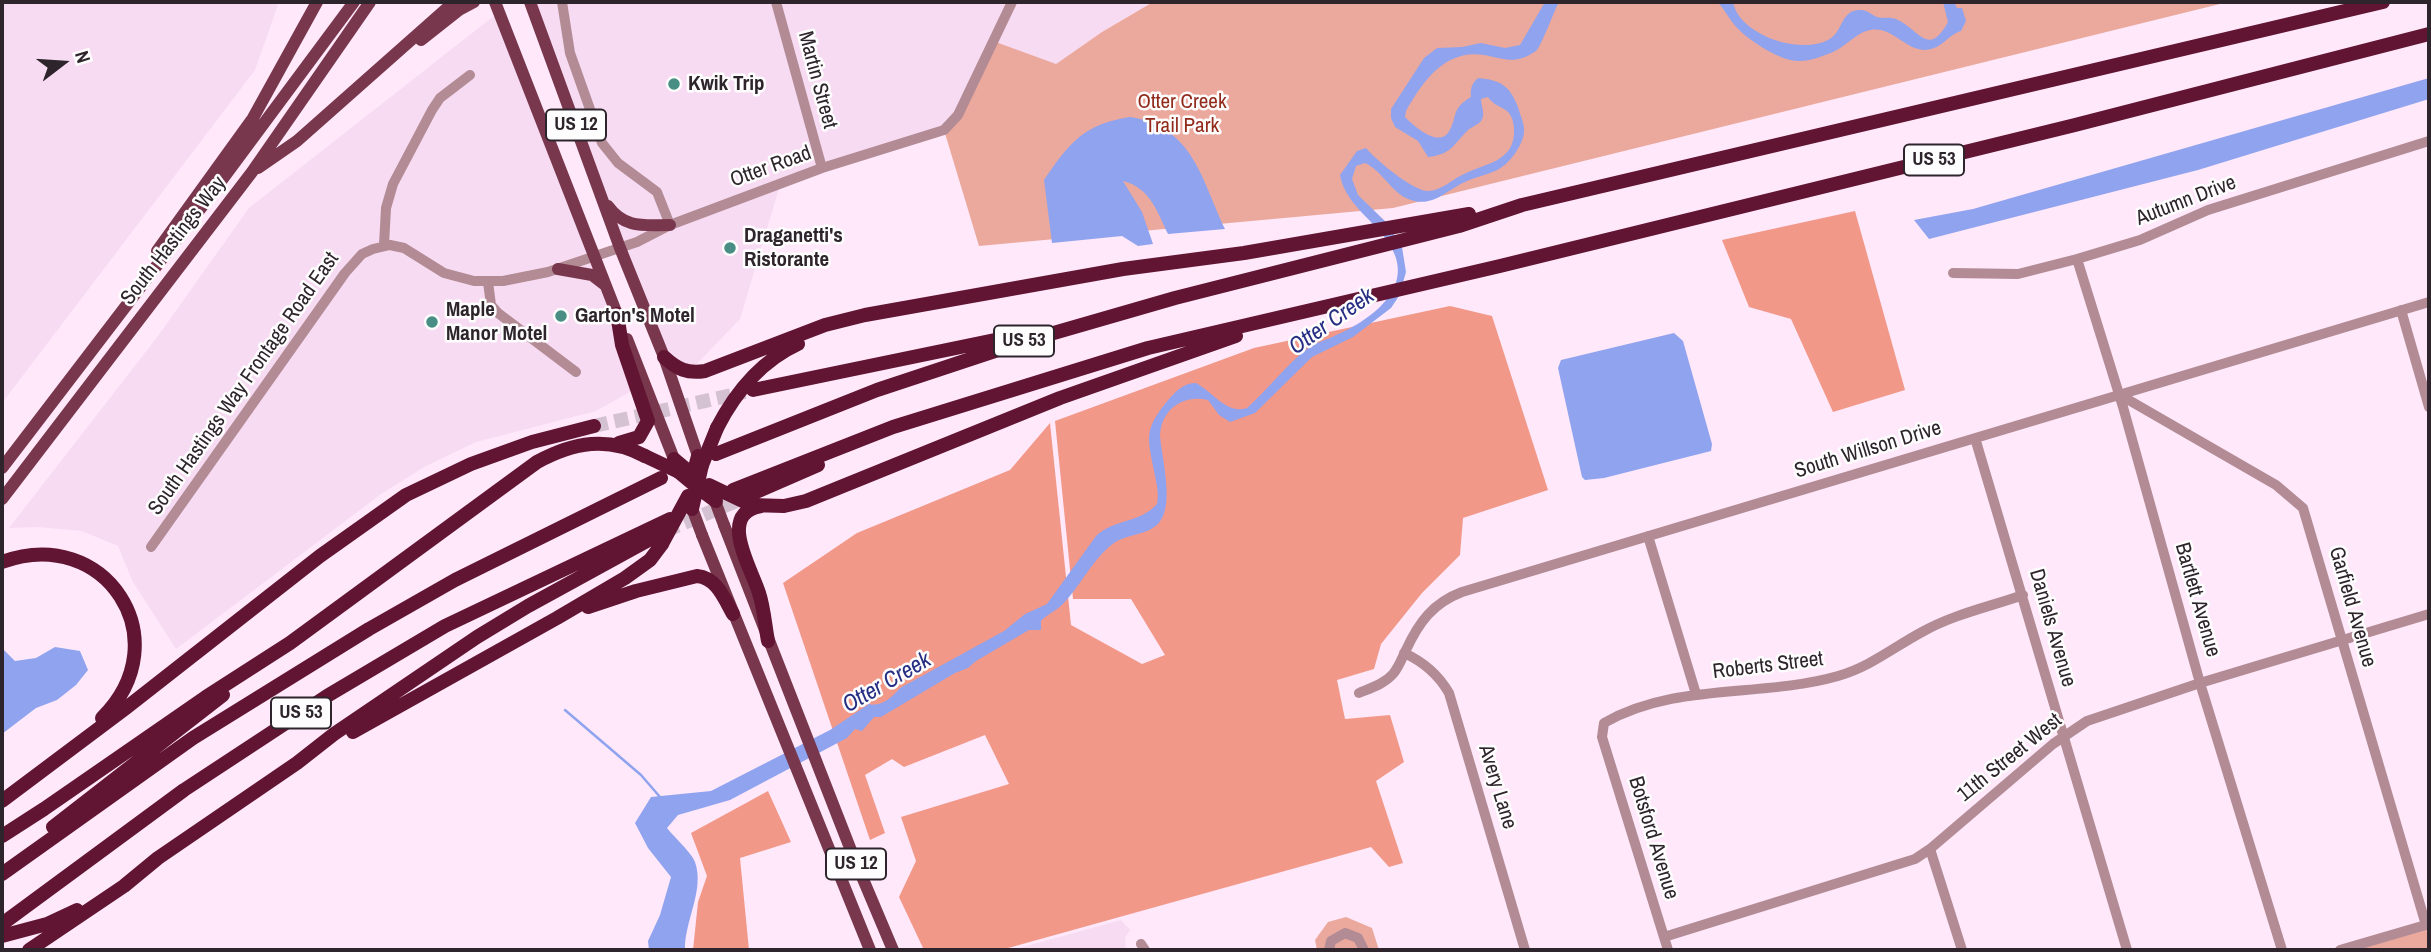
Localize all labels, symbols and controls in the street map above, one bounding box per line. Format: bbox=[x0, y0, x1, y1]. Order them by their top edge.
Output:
north arrow bbox=[28, 28, 98, 98]
street label: Martin Street bbox=[792, 29, 842, 131]
text: N bbox=[69, 48, 97, 66]
place label: Kwik Trip bbox=[688, 71, 765, 97]
marker: Kwik Trip bbox=[666, 76, 682, 92]
park label: Otter Creek Trail Park bbox=[1138, 89, 1226, 139]
road number: US 12 bbox=[546, 110, 606, 140]
street label: Otter Road bbox=[727, 141, 815, 193]
road number: US 53 bbox=[1904, 144, 1964, 176]
street label: Autumn Drive bbox=[2132, 170, 2240, 232]
street label: South Hastings Way bbox=[116, 172, 232, 310]
place label: Draganetti's Ristorante bbox=[744, 223, 843, 273]
marker: Draganetti's Ristorante bbox=[722, 240, 738, 256]
street label: South Hastings Way Frontage Road East bbox=[143, 248, 345, 520]
water label: Otter Creek bbox=[1284, 283, 1380, 361]
place label: Maple Manor Motel bbox=[446, 297, 547, 347]
place label: Garton's Motel bbox=[575, 303, 695, 329]
marker: Garton's Motel bbox=[553, 308, 569, 324]
marker: Maple Manor Motel bbox=[424, 314, 440, 330]
road number: US 53 bbox=[994, 326, 1054, 356]
street label: South Willson Drive bbox=[1792, 416, 1944, 484]
street label: Bartlett Avenue bbox=[2169, 540, 2225, 660]
street label: Garfield Avenue bbox=[2323, 544, 2381, 670]
street label: Daniels Avenue bbox=[2023, 566, 2081, 690]
water label: Otter Creek bbox=[838, 647, 936, 719]
street label: Roberts Street bbox=[1711, 647, 1825, 685]
road number: US 53 bbox=[271, 698, 331, 728]
street label: 11th Street West bbox=[1953, 708, 2067, 808]
street label: Avery Lane bbox=[1472, 742, 1522, 832]
street label: Botsford Avenue bbox=[1622, 774, 1684, 902]
road number: US 12 bbox=[826, 848, 886, 880]

